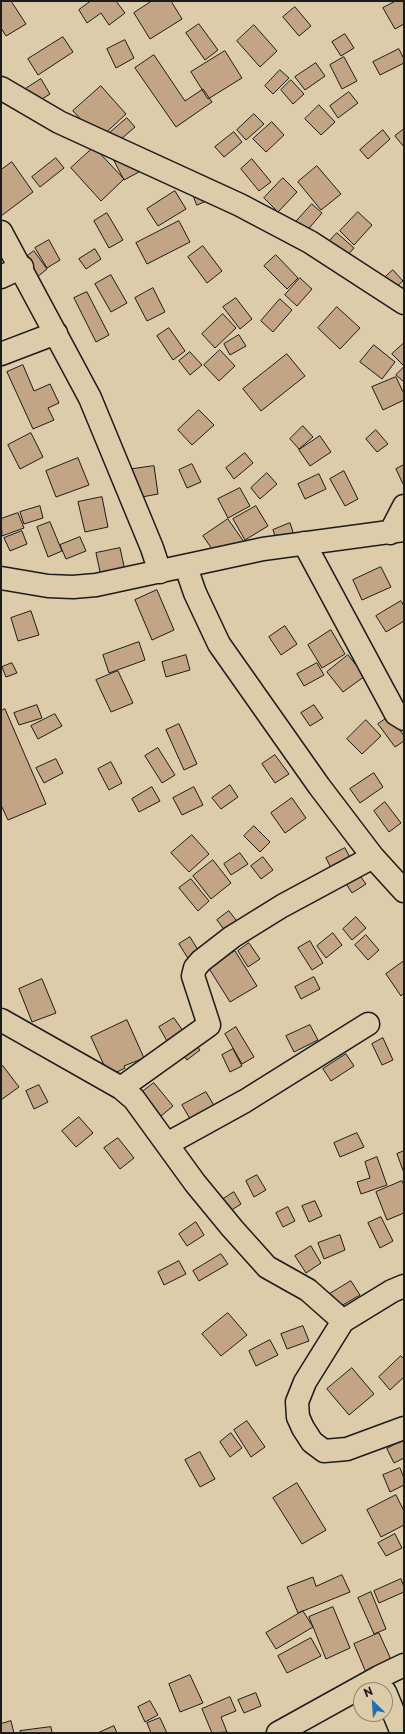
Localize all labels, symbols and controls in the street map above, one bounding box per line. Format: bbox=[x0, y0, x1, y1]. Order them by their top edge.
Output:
north arrow bbox=[353, 1682, 393, 1722]
text: N bbox=[361, 1682, 376, 1701]

